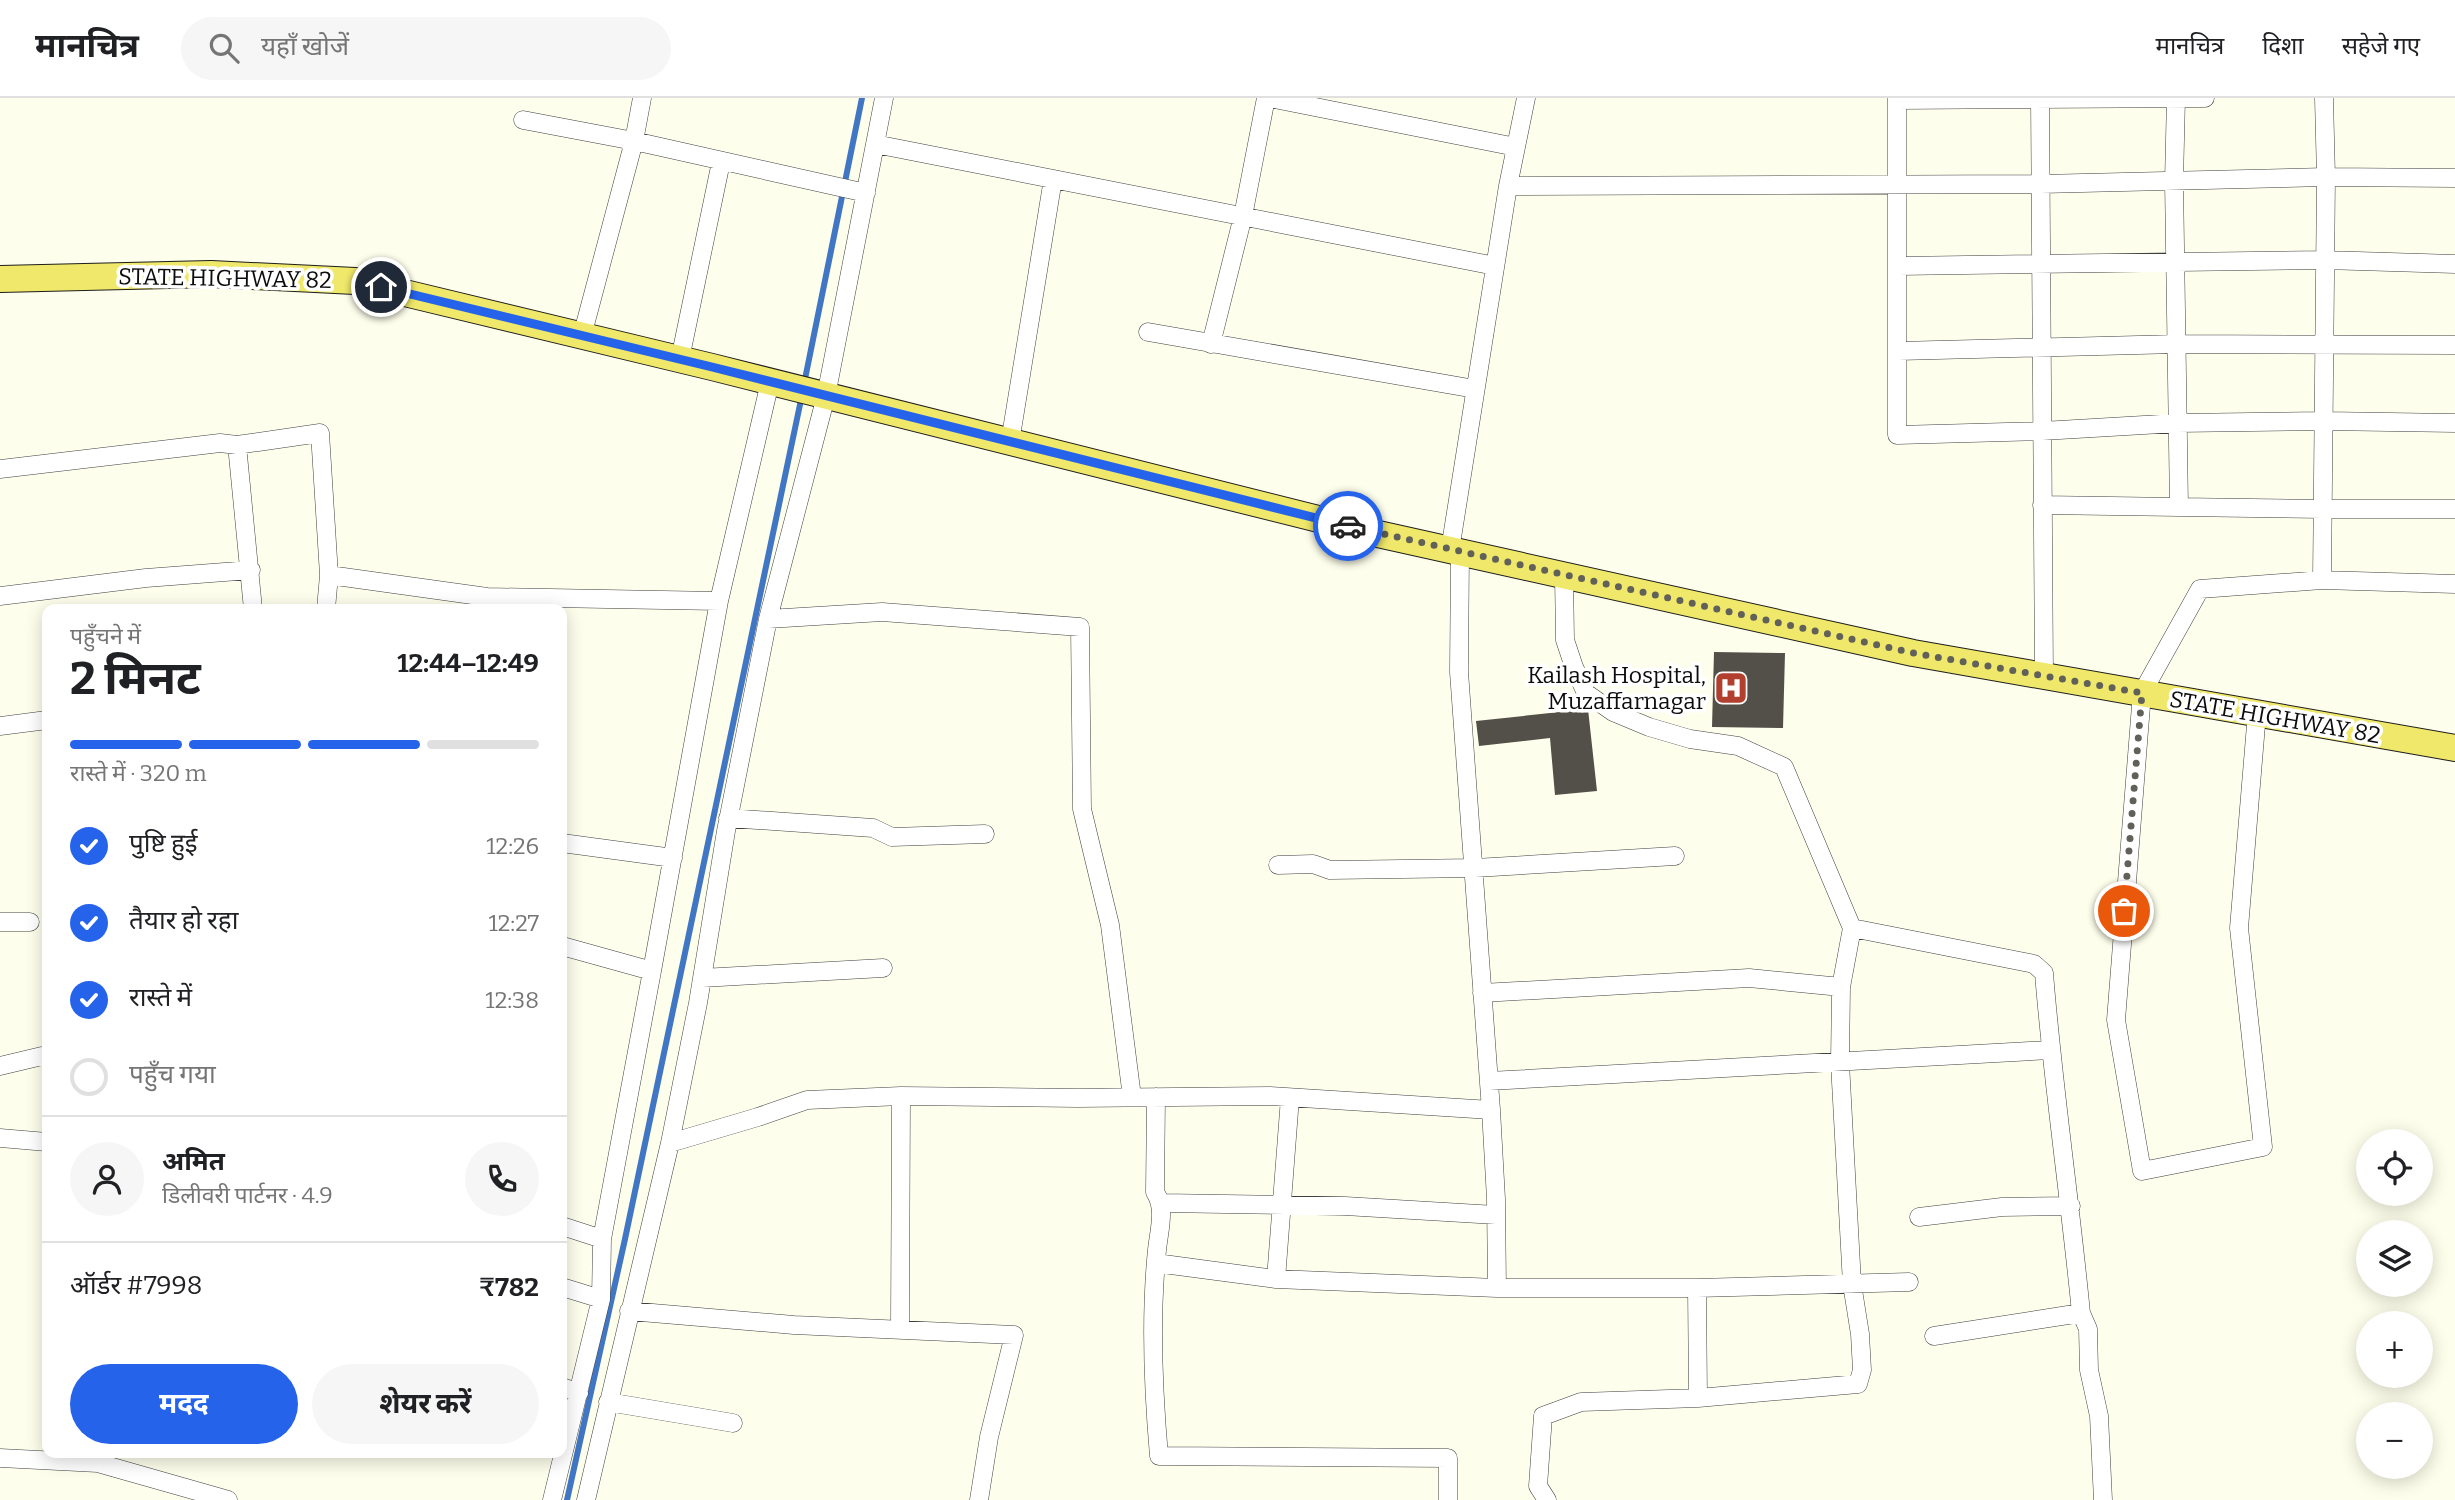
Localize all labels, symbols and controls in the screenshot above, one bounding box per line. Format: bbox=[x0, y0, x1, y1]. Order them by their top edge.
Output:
search box bbox=[181, 17, 671, 80]
text: मानचित्र bbox=[35, 26, 139, 66]
icon: search bbox=[205, 29, 243, 67]
text: यहाँ खोजें bbox=[261, 31, 349, 62]
text: मानचित्र bbox=[2156, 32, 2224, 60]
text: दिशा bbox=[2262, 32, 2304, 60]
text: सहेजे गए bbox=[2342, 32, 2420, 60]
pin bbox=[351, 257, 411, 317]
street label: STATE HIGHWAY 82 bbox=[118, 262, 332, 294]
icon: home bbox=[362, 268, 400, 306]
courier bbox=[1313, 491, 1383, 561]
icon: car bbox=[1329, 507, 1367, 545]
text: पहुँचने में bbox=[70, 622, 141, 650]
text: 12:44–12:49 bbox=[397, 648, 539, 679]
text: 2 मिनट bbox=[70, 651, 201, 706]
place label: Kailash Hospital, Muzaffarnagar bbox=[1527, 661, 1706, 715]
hospital icon: Kailash Hospital, Muzaffarnagar bbox=[1712, 669, 1750, 707]
street label: STATE HIGHWAY 82 bbox=[2167, 685, 2383, 749]
text: रास्ते में · 320 m bbox=[70, 759, 207, 787]
icon: check bbox=[70, 827, 108, 865]
text: पुष्टि हुई bbox=[129, 828, 197, 859]
text: 12:26 bbox=[486, 832, 539, 860]
pin bbox=[2094, 881, 2154, 941]
icon: bag bbox=[2105, 892, 2143, 930]
icon: check bbox=[70, 904, 108, 942]
text: तैयार हो रहा bbox=[129, 905, 238, 936]
text: 12:27 bbox=[488, 909, 539, 937]
icon: check bbox=[70, 981, 108, 1019]
text: रास्ते में bbox=[129, 982, 192, 1013]
text: 12:38 bbox=[485, 986, 539, 1014]
text: पहुँच गया bbox=[129, 1059, 216, 1090]
map controls bbox=[2356, 1129, 2433, 1479]
button: locate bbox=[2356, 1129, 2433, 1206]
button: person bbox=[70, 1142, 144, 1216]
button: phone bbox=[465, 1142, 539, 1216]
text: अमित bbox=[162, 1146, 225, 1177]
text: डिलीवरी पार्टनर · 4.9 bbox=[162, 1181, 333, 1209]
button: layers bbox=[2356, 1220, 2433, 1297]
text: ऑर्डर #7998 bbox=[70, 1270, 202, 1301]
text: ₹782 bbox=[479, 1272, 539, 1303]
button: + bbox=[2356, 1311, 2433, 1388]
button: मदद bbox=[70, 1364, 298, 1444]
button: शेयर करें bbox=[312, 1364, 539, 1444]
button: − bbox=[2356, 1402, 2433, 1479]

